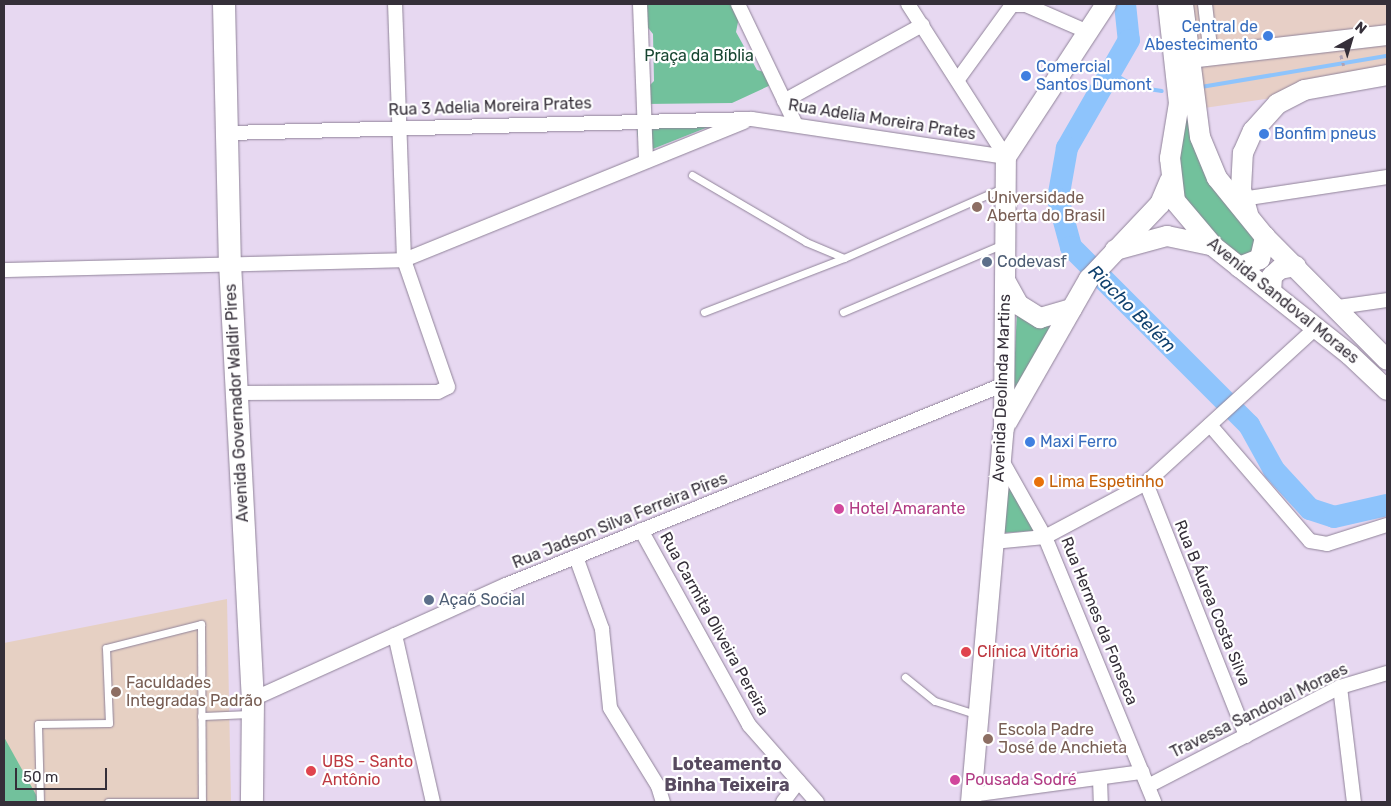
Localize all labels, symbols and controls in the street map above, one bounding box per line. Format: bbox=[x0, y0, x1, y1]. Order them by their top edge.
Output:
north arrow bbox=[1326, 15, 1376, 65]
place label: Central de Abestecimento bbox=[1145, 17, 1258, 55]
text: N bbox=[1351, 18, 1370, 38]
marker: Central de Abestecimento bbox=[1262, 30, 1274, 42]
park label: Praça da Bíblia bbox=[644, 46, 754, 66]
place label: Comercial Santos Dumont bbox=[1036, 57, 1152, 95]
marker: Comercial Santos Dumont bbox=[1020, 70, 1032, 82]
street label: Rua 3 Adelia Moreira Prates bbox=[388, 94, 592, 120]
street label: Rua Adelia Moreira Prates bbox=[787, 96, 977, 144]
place label: Bonfim pneus bbox=[1274, 124, 1376, 144]
marker: Bonfim pneus bbox=[1258, 128, 1270, 140]
place label: Universidade Aberta do Brasil bbox=[987, 188, 1105, 226]
marker: Universidade Aberta do Brasil bbox=[971, 201, 983, 213]
street label: Avenida Sandoval Moraes bbox=[1203, 234, 1363, 368]
place label: Codevasf bbox=[997, 252, 1067, 272]
marker: Codevasf bbox=[981, 256, 993, 268]
water label: Riacho Belém bbox=[1084, 261, 1180, 357]
street label: Avenida Governador Waldir Pires bbox=[221, 283, 253, 523]
street label: Avenida Deolinda Martins bbox=[989, 294, 1015, 482]
place label: Maxi Ferro bbox=[1040, 432, 1117, 452]
marker: Maxi Ferro bbox=[1024, 436, 1036, 448]
street label: Rua Jadson Silva Ferreira Pires bbox=[510, 469, 730, 573]
place label: Lima Espetinho bbox=[1049, 472, 1164, 492]
marker: Lima Espetinho bbox=[1033, 476, 1045, 488]
place label: Hotel Amarante bbox=[849, 499, 966, 519]
marker: Hotel Amarante bbox=[833, 503, 845, 515]
street label: Rua B Áurea Costa Silva bbox=[1170, 517, 1254, 689]
street label: Rua Carmita Oliveira Pereira bbox=[655, 529, 773, 719]
street label: Rua Hermes da Fonseca bbox=[1056, 534, 1142, 708]
place label: Açaõ Social bbox=[439, 590, 525, 610]
marker: Açaõ Social bbox=[423, 594, 435, 606]
place label: Clínica Vitória bbox=[977, 642, 1079, 662]
marker: Clínica Vitória bbox=[959, 645, 973, 659]
street label: Travessa Sandoval Moraes bbox=[1167, 660, 1351, 762]
place label: Faculdades Integradas Padrão bbox=[126, 673, 262, 711]
marker: Faculdades Integradas Padrão bbox=[110, 686, 122, 698]
place label: Escola Padre José de Anchieta bbox=[998, 720, 1128, 758]
marker: Escola Padre José de Anchieta bbox=[982, 733, 994, 745]
place label: UBS - Santo Antônio bbox=[322, 752, 413, 790]
district label: Loteamento Binha Teixeira bbox=[664, 754, 790, 796]
scale bar bbox=[18, 758, 110, 790]
marker: UBS - Santo Antônio bbox=[304, 764, 318, 778]
text: 50 m bbox=[23, 768, 58, 786]
place label: Pousada Sodré bbox=[965, 770, 1077, 790]
marker: Pousada Sodré bbox=[949, 774, 961, 786]

